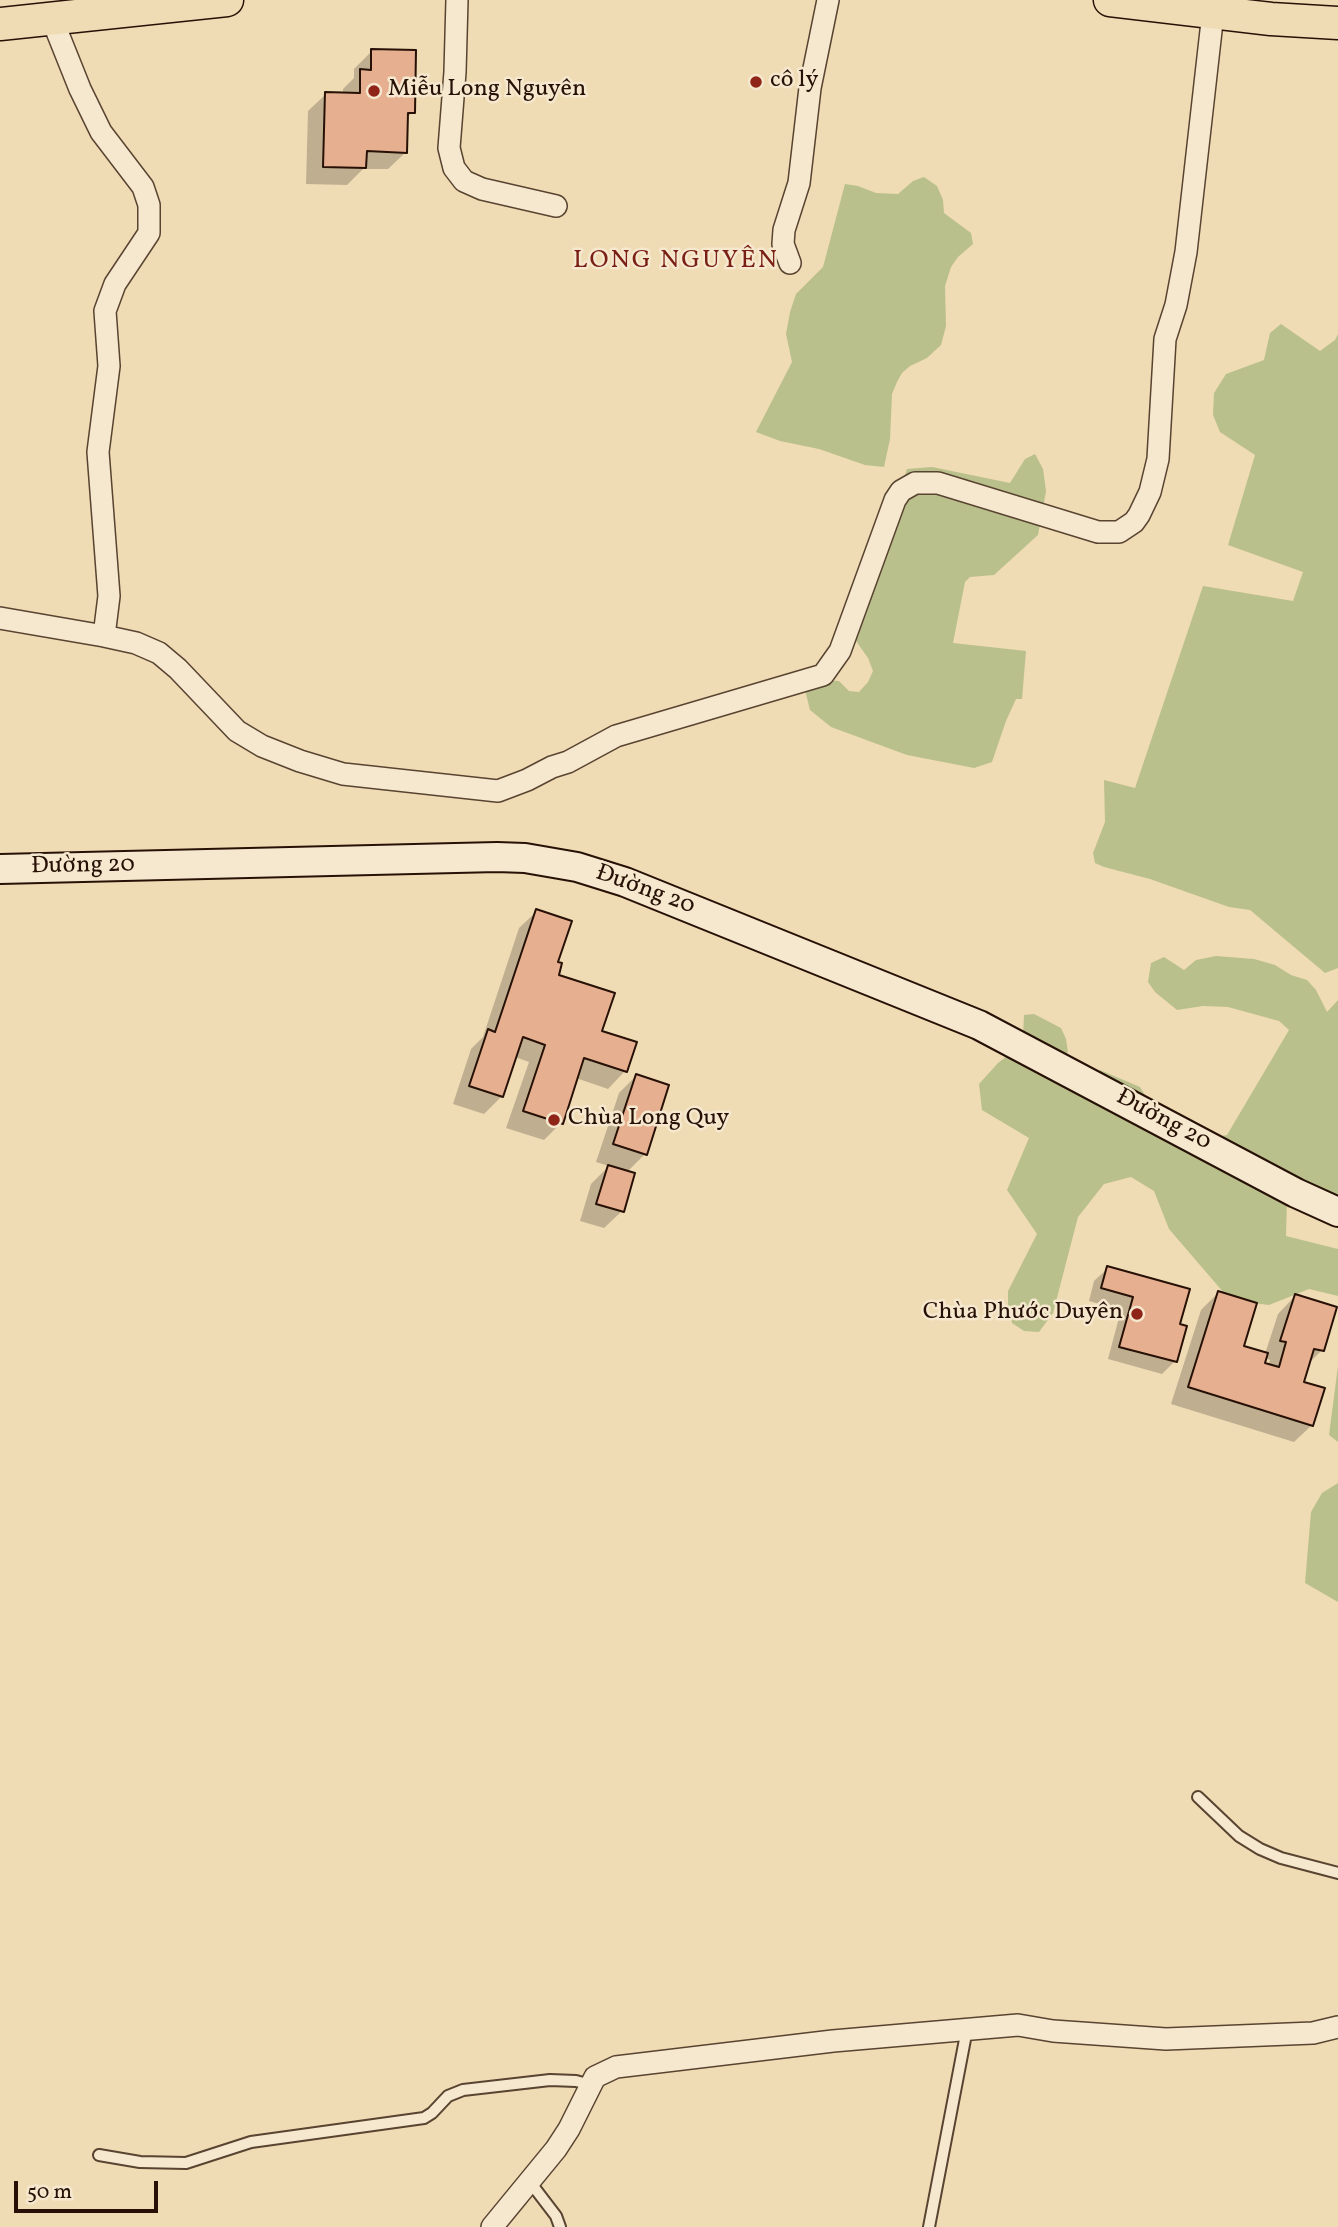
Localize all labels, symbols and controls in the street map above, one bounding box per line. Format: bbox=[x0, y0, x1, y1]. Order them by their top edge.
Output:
place label: cô lý bbox=[770, 68, 818, 96]
marker: cô lý bbox=[748, 74, 764, 90]
place label: Miễu Long Nguyên bbox=[388, 77, 586, 105]
marker: Miễu Long Nguyên bbox=[366, 83, 382, 99]
district label: LONG NGUYÊN bbox=[574, 246, 778, 278]
street label: Đường 20 bbox=[31, 852, 135, 882]
street label: Đường 20 bbox=[591, 860, 699, 922]
street label: Đường 20 bbox=[1111, 1084, 1215, 1158]
place label: Chùa Long Quy bbox=[568, 1106, 729, 1134]
marker: Chùa Long Quy bbox=[546, 1112, 562, 1128]
place label: Chùa Phước Duyên bbox=[923, 1300, 1123, 1328]
marker: Chùa Phước Duyên bbox=[1129, 1306, 1145, 1322]
scale bar bbox=[18, 2168, 161, 2212]
text: 50 m bbox=[27, 2178, 72, 2207]

